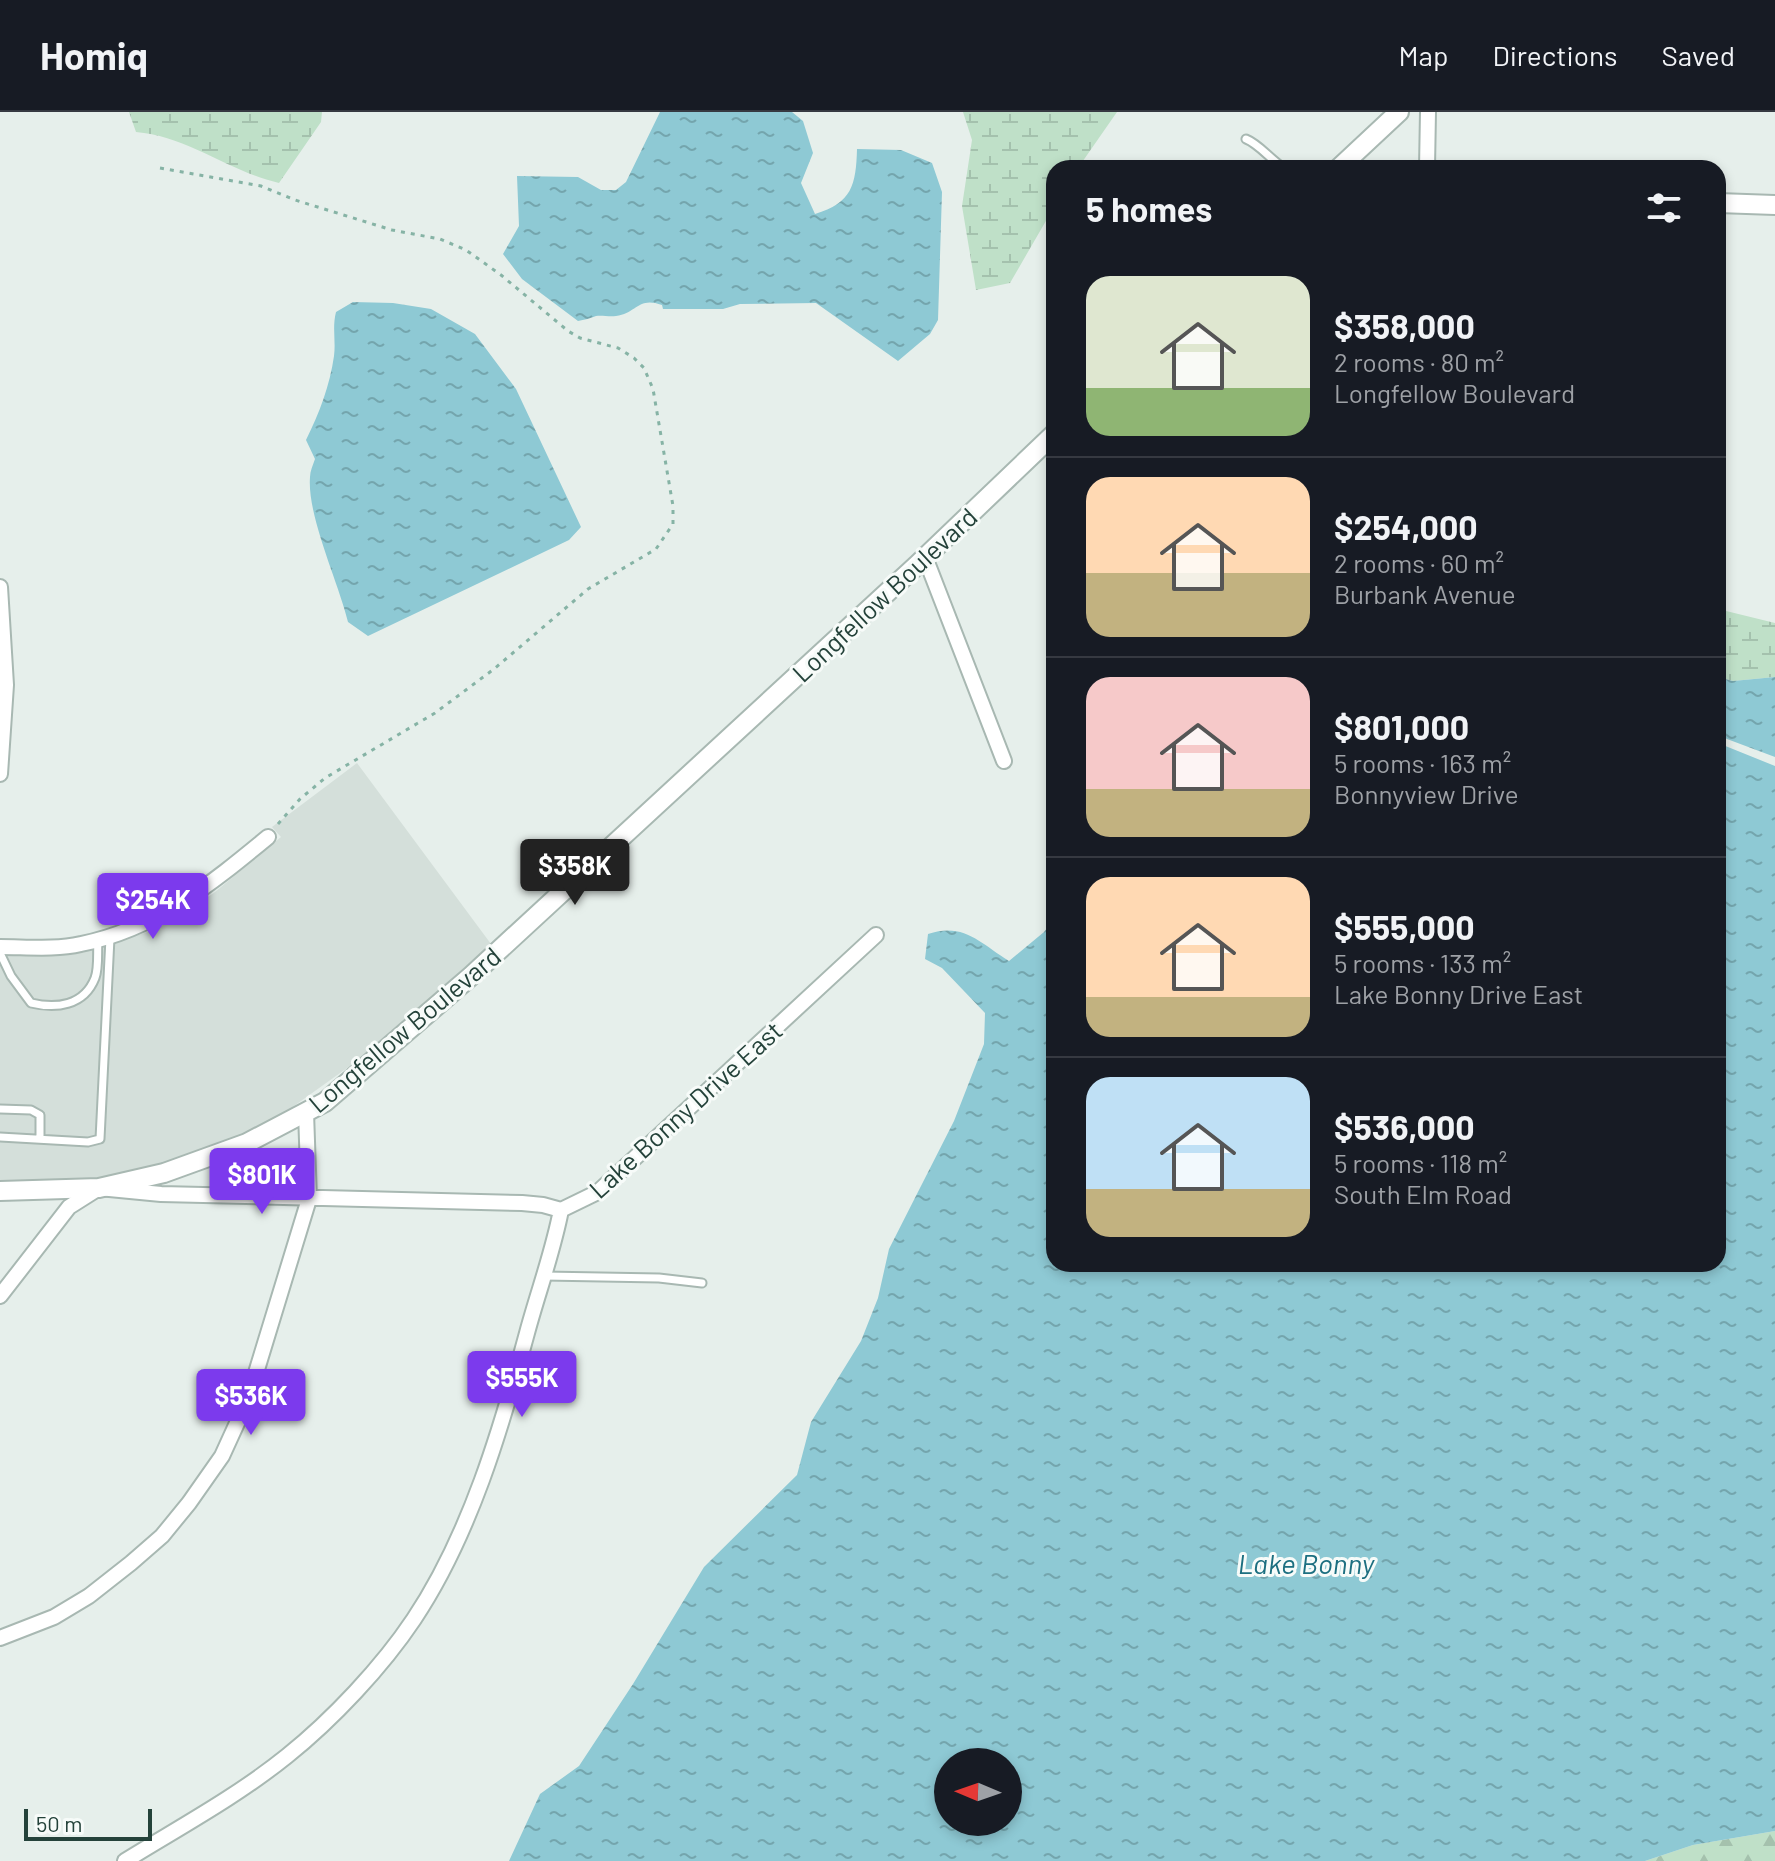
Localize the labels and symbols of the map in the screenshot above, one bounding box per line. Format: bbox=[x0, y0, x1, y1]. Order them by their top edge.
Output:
street label: Longfellow Boulevard bbox=[785, 500, 983, 688]
pin: $358K bbox=[519, 839, 631, 907]
pin: $254K bbox=[97, 873, 209, 941]
street label: Longfellow Boulevard bbox=[302, 940, 506, 1118]
street label: Lake Bonny Drive East bbox=[582, 1014, 788, 1204]
pin: $801K bbox=[206, 1148, 318, 1216]
pin: $555K bbox=[466, 1351, 578, 1419]
pin: $536K bbox=[195, 1369, 307, 1437]
water label: Lake Bonny bbox=[1238, 1546, 1376, 1580]
north arrow bbox=[934, 1748, 1022, 1836]
scale bar bbox=[24, 1805, 152, 1841]

